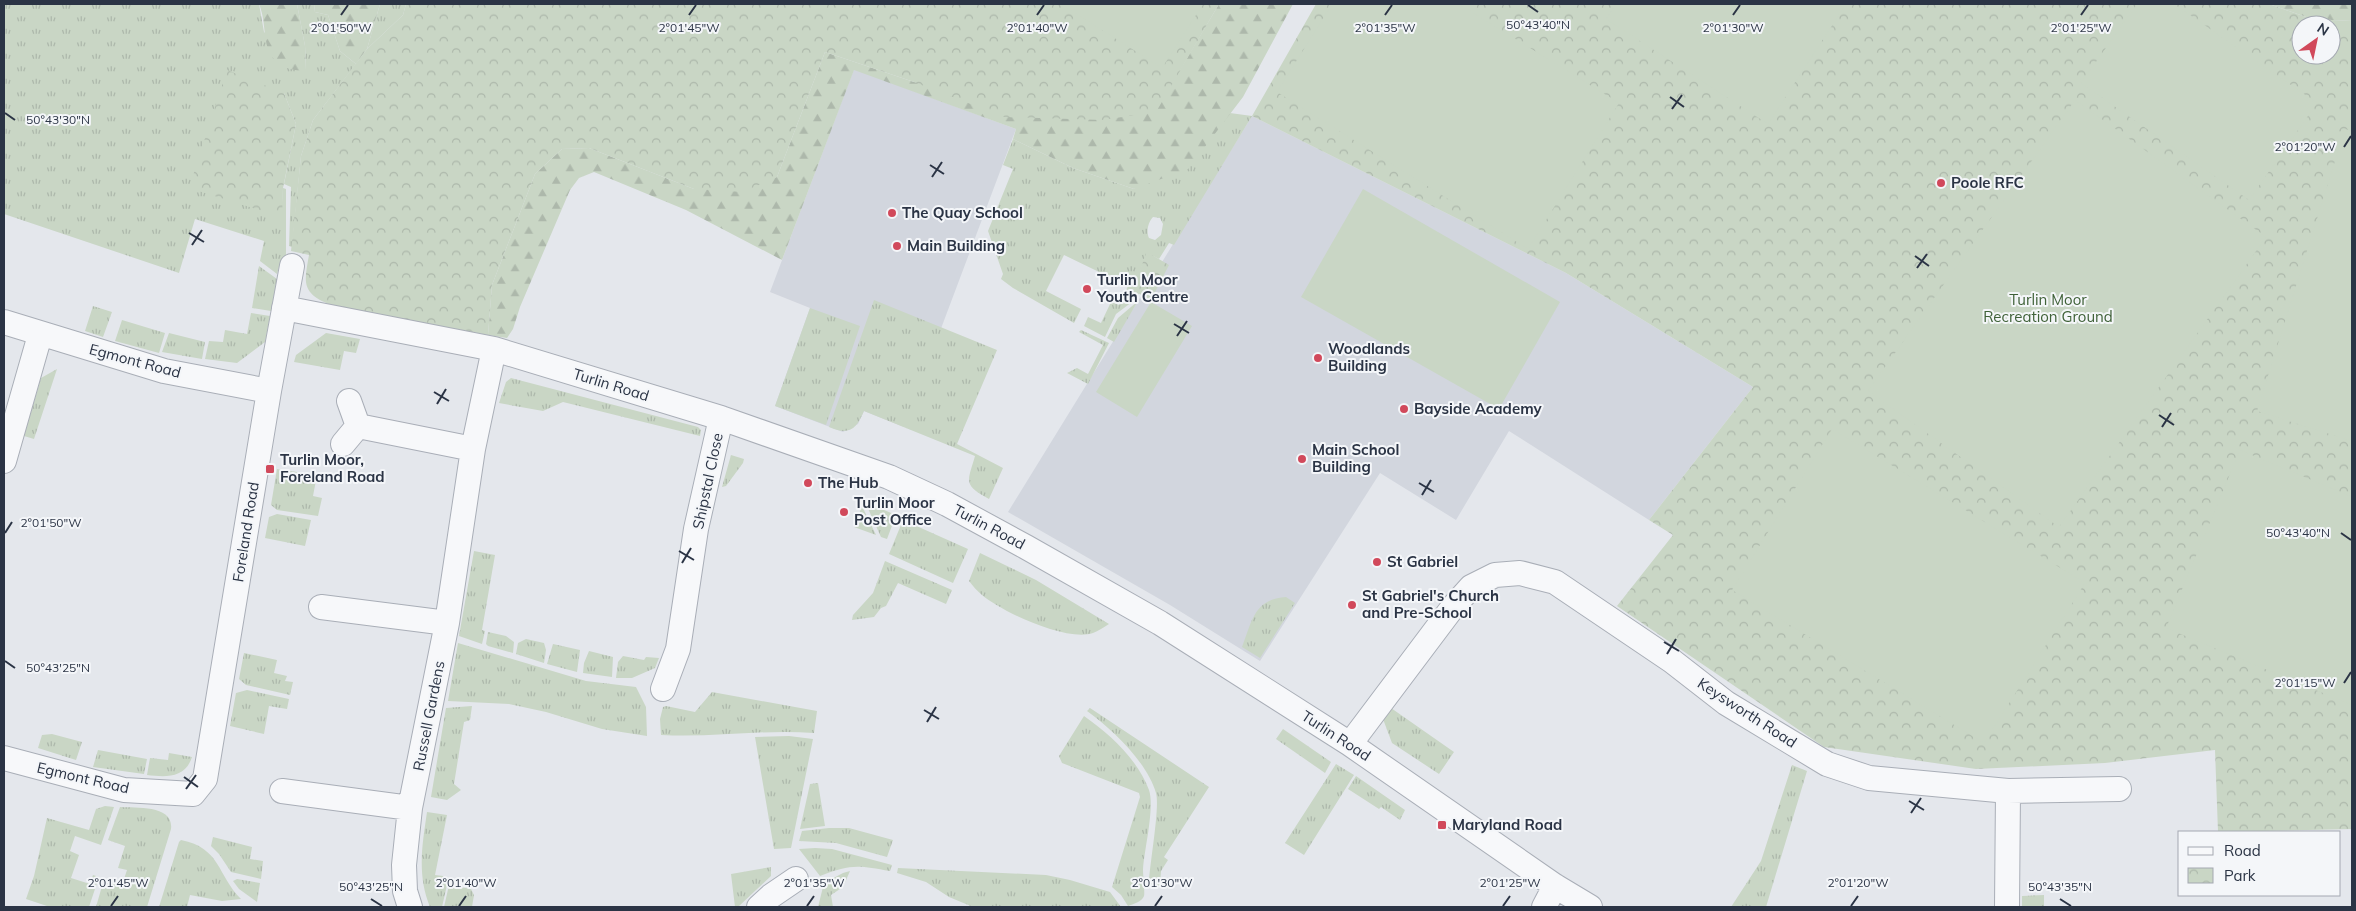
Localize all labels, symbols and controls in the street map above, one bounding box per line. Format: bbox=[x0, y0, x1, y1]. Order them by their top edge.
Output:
north arrow bbox=[2291, 15, 2341, 65]
text: 50°43'40"N bbox=[1506, 17, 1570, 32]
text: N bbox=[2314, 19, 2332, 40]
text: 2°01'50"W bbox=[310, 20, 372, 35]
text: 2°01'45"W bbox=[658, 20, 720, 35]
text: 2°01'40"W bbox=[1006, 20, 1068, 35]
text: 2°01'35"W bbox=[1354, 20, 1416, 35]
text: 2°01'30"W bbox=[1702, 20, 1764, 35]
text: 2°01'25"W bbox=[2050, 20, 2112, 35]
text: 50°43'30"N bbox=[26, 112, 90, 127]
text: 2°01'20"W bbox=[2274, 139, 2336, 154]
place label: Poole RFC bbox=[1951, 173, 2024, 192]
marker: Poole RFC bbox=[1935, 177, 1947, 189]
place label: The Quay School bbox=[902, 203, 1023, 222]
marker: The Quay School bbox=[886, 207, 898, 219]
place label: Main Building bbox=[907, 236, 1005, 255]
marker: Main Building bbox=[891, 240, 903, 252]
place label: Turlin Moor Youth Centre bbox=[1096, 270, 1189, 306]
marker: Turlin Moor Youth Centre bbox=[1081, 283, 1093, 295]
park label: Turlin Moor Recreation Ground bbox=[1983, 290, 2113, 326]
street label: Egmont Road bbox=[87, 339, 183, 382]
place label: Woodlands Building bbox=[1328, 339, 1410, 375]
marker: Woodlands Building bbox=[1312, 352, 1324, 364]
street label: Turlin Road bbox=[571, 364, 652, 405]
place label: Bayside Academy bbox=[1414, 399, 1543, 418]
marker: Bayside Academy bbox=[1398, 403, 1410, 415]
street label: Shipstal Close bbox=[688, 431, 727, 531]
place label: Main School Building bbox=[1312, 440, 1399, 476]
place label: Turlin Moor, Foreland Road bbox=[280, 450, 385, 486]
marker: Main School Building bbox=[1296, 453, 1308, 465]
marker: Turlin Moor, Foreland Road bbox=[264, 463, 276, 475]
place label: The Hub bbox=[818, 473, 879, 492]
marker: The Hub bbox=[802, 477, 814, 489]
street label: Foreland Road bbox=[228, 480, 263, 583]
place label: Turlin Moor Post Office bbox=[854, 493, 935, 529]
street label: Turlin Road bbox=[950, 500, 1028, 553]
marker: Turlin Moor Post Office bbox=[838, 506, 850, 518]
text: 2°01'50"W bbox=[20, 515, 82, 530]
text: 50°43'40"N bbox=[2266, 525, 2330, 540]
place label: St Gabriel bbox=[1387, 552, 1458, 571]
marker: St Gabriel bbox=[1371, 556, 1383, 568]
place label: St Gabriel's Church and Pre-School bbox=[1362, 586, 1499, 622]
marker: St Gabriel's Church and Pre-School bbox=[1346, 599, 1358, 611]
street label: Russell Gardens bbox=[409, 659, 449, 773]
text: 50°43'25"N bbox=[26, 660, 90, 675]
street label: Keysworth Road bbox=[1694, 673, 1800, 752]
text: 2°01'15"W bbox=[2274, 675, 2336, 690]
street label: Turlin Road bbox=[1298, 706, 1374, 765]
street label: Egmont Road bbox=[35, 758, 131, 797]
place label: Maryland Road bbox=[1452, 815, 1562, 834]
marker: Maryland Road bbox=[1436, 819, 1448, 831]
legend bbox=[2178, 831, 2341, 896]
text: Road bbox=[2224, 841, 2261, 860]
text: Park bbox=[2224, 866, 2256, 885]
text: 2°01'45"W bbox=[87, 875, 149, 890]
text: 2°01'40"W bbox=[435, 875, 497, 890]
text: 2°01'35"W bbox=[783, 875, 845, 890]
text: 2°01'30"W bbox=[1131, 875, 1193, 890]
text: 2°01'25"W bbox=[1479, 875, 1541, 890]
text: 2°01'20"W bbox=[1827, 875, 1889, 890]
text: 50°43'25"N bbox=[339, 879, 403, 894]
text: 50°43'35"N bbox=[2028, 879, 2092, 894]

